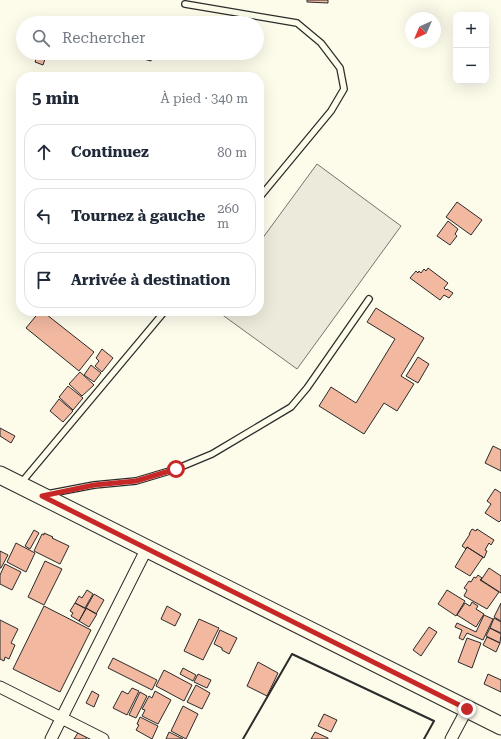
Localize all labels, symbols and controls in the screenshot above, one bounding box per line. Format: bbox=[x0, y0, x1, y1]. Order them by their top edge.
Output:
north arrow bbox=[405, 12, 441, 48]
map controls bbox=[453, 12, 489, 84]
button: + bbox=[453, 12, 489, 48]
search box bbox=[16, 16, 264, 60]
icon: search bbox=[30, 27, 52, 49]
text: Rechercher bbox=[62, 29, 145, 47]
button: − bbox=[453, 48, 489, 84]
text: 5 min bbox=[32, 88, 79, 108]
text: À pied · 340 m bbox=[161, 91, 248, 106]
icon: ahead bbox=[33, 141, 55, 163]
text: Continuez bbox=[71, 143, 149, 161]
text: 80 m bbox=[217, 145, 247, 160]
text: 260 m bbox=[217, 201, 239, 231]
icon: left bbox=[33, 205, 55, 227]
text: Tournez à gauche bbox=[71, 207, 205, 225]
icon: arrive bbox=[33, 269, 55, 291]
text: Arrivée à destination bbox=[71, 271, 230, 289]
route start bbox=[167, 460, 185, 478]
route end bbox=[458, 700, 476, 718]

